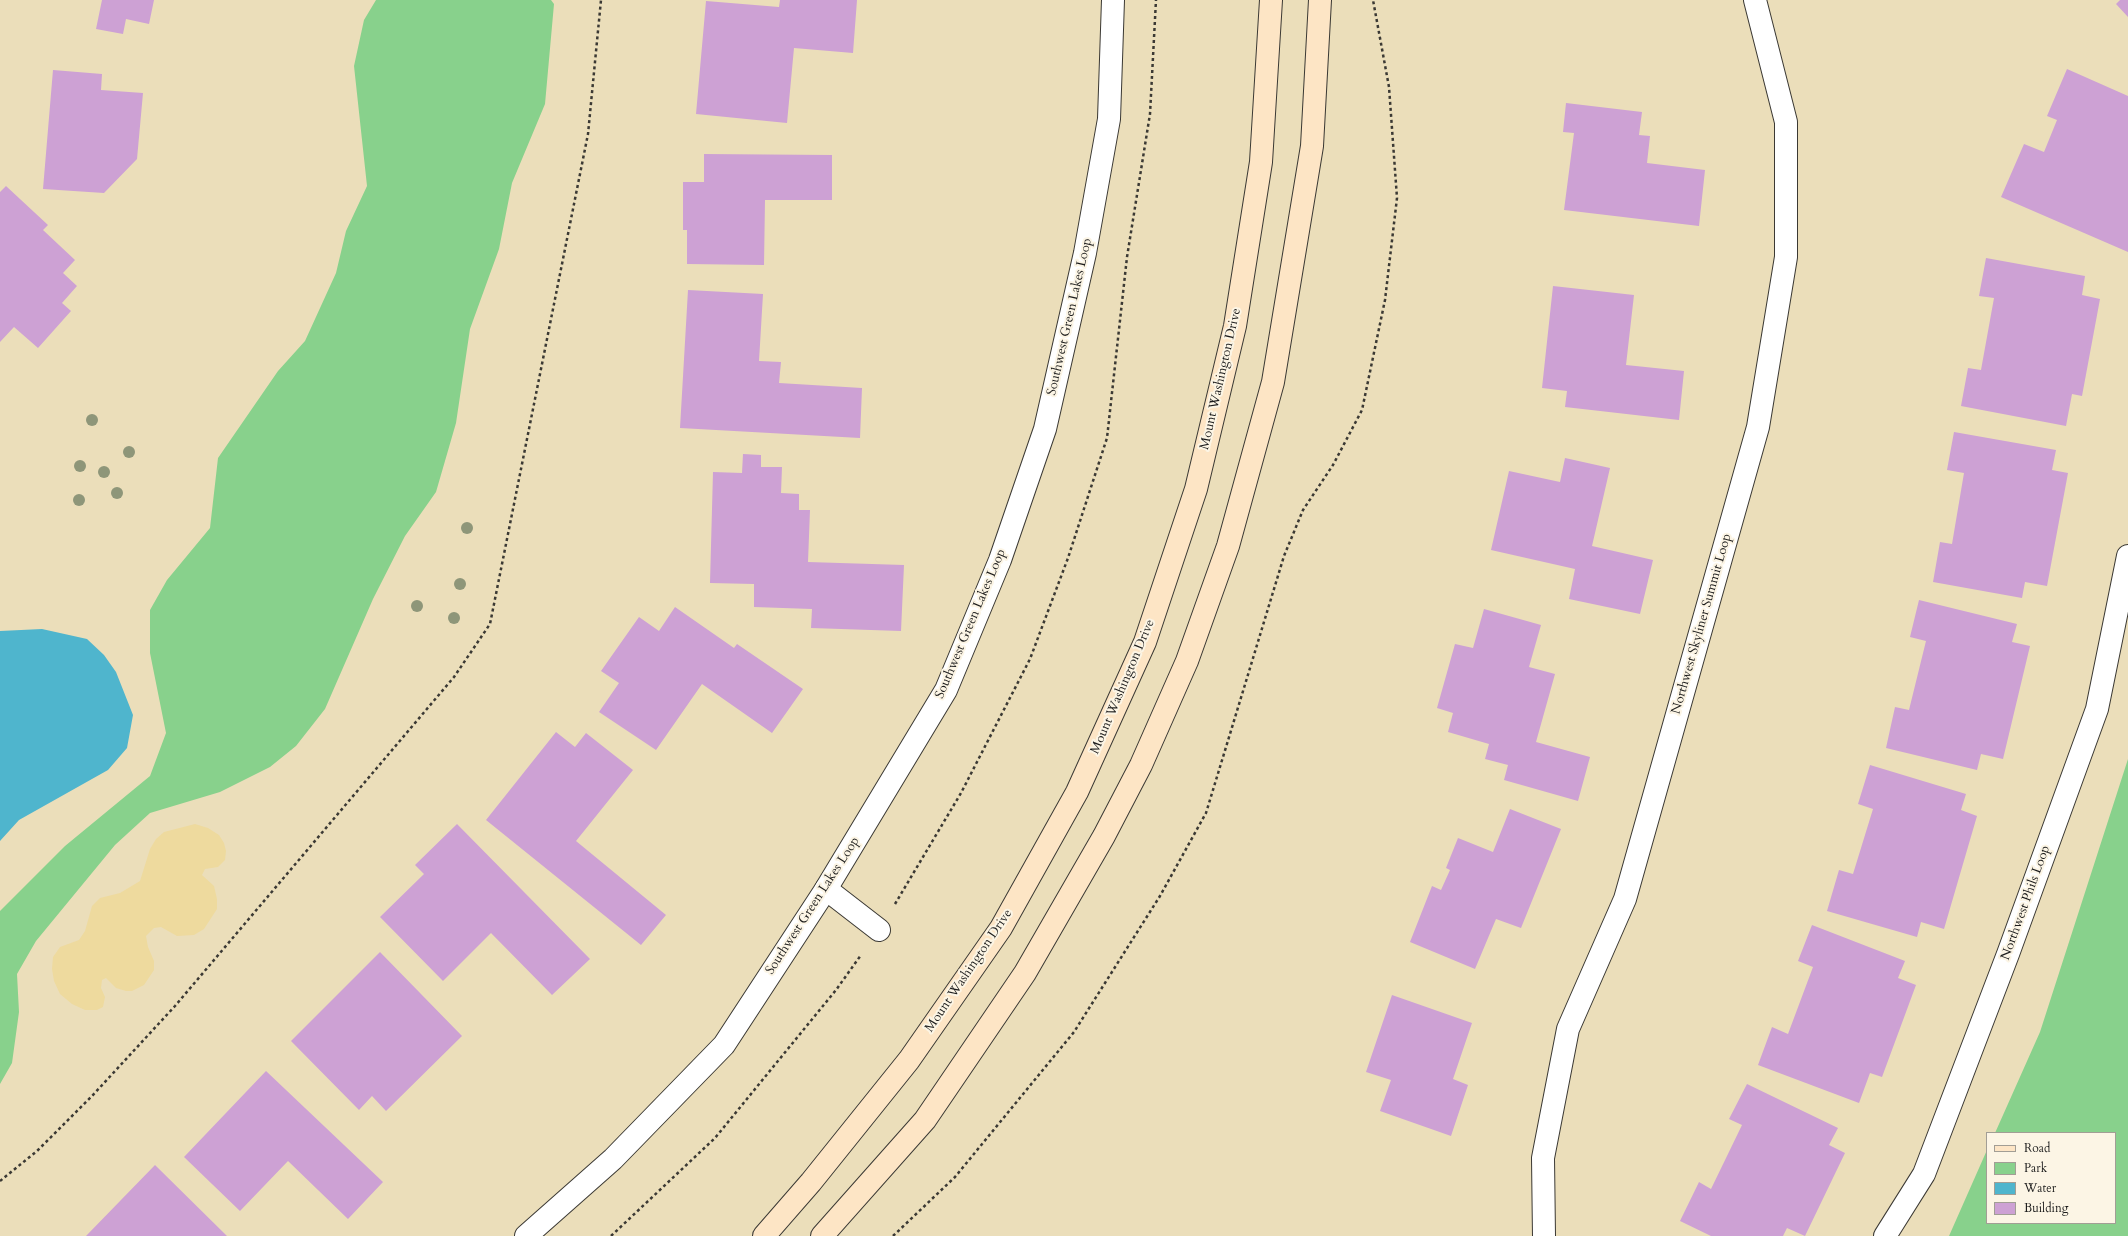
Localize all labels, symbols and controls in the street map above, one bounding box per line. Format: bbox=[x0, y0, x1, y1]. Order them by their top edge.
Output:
street label: Southwest Green Lakes Loop bbox=[1044, 237, 1096, 397]
street label: Mount Washington Drive bbox=[1197, 307, 1245, 451]
street label: Northwest Skyliner Summit Loop bbox=[1669, 532, 1735, 716]
street label: Southwest Green Lakes Loop bbox=[932, 547, 1010, 701]
street label: Mount Washington Drive bbox=[1088, 617, 1158, 757]
street label: Southwest Green Lakes Loop bbox=[763, 834, 863, 978]
street label: Northwest Phils Loop bbox=[1998, 844, 2054, 962]
street label: Mount Washington Drive bbox=[922, 907, 1016, 1035]
legend bbox=[1986, 1132, 2116, 1224]
text: Road bbox=[2024, 1140, 2050, 1156]
text: Park bbox=[2024, 1160, 2047, 1176]
text: Water bbox=[2024, 1180, 2056, 1196]
text: Building bbox=[2024, 1200, 2068, 1216]

